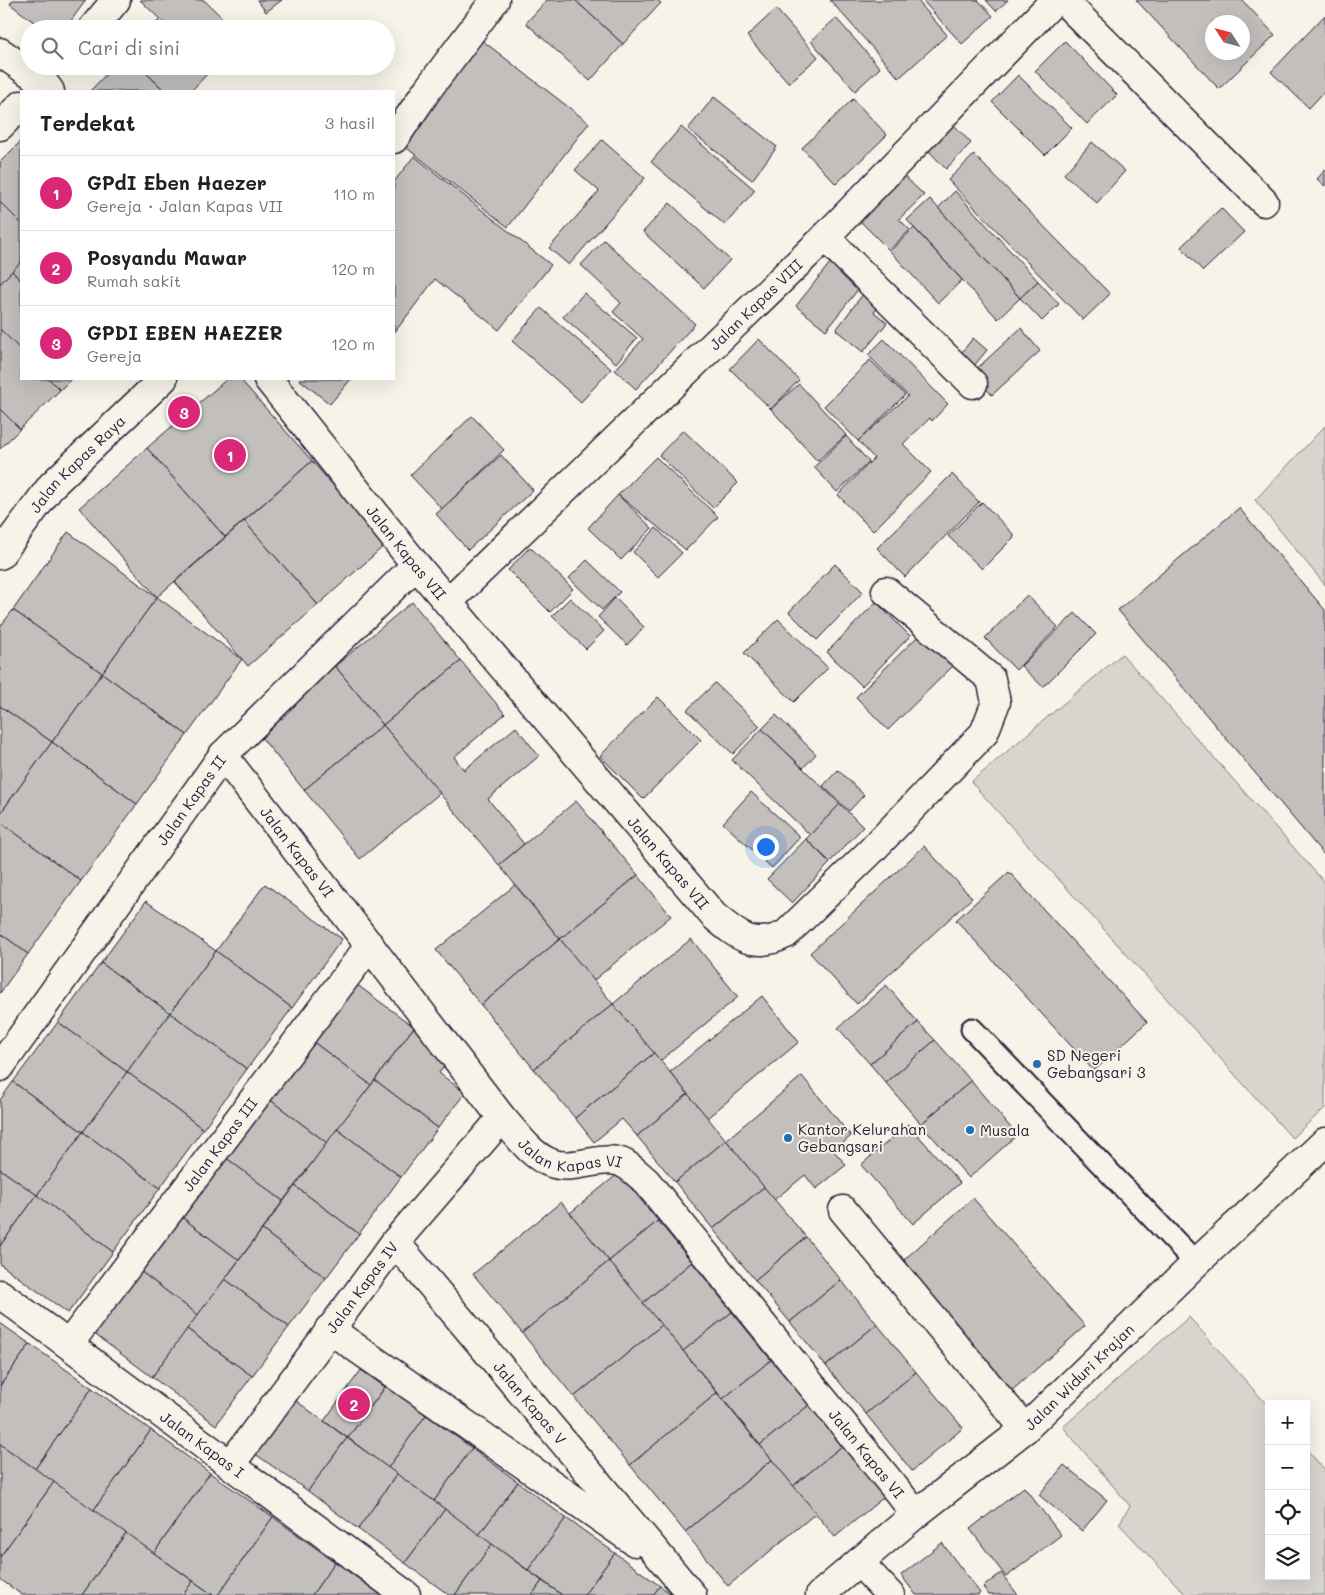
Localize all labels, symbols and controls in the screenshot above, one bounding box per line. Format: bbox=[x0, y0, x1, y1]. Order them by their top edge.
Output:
north arrow bbox=[1205, 15, 1250, 60]
search box bbox=[20, 20, 395, 75]
icon: search bbox=[38, 34, 66, 62]
text: Cari di sini bbox=[78, 35, 180, 60]
text: Terdekat bbox=[40, 109, 135, 136]
text: 3 hasil bbox=[325, 112, 375, 133]
text: GPdI Eben Haezer bbox=[87, 170, 267, 195]
text: 1 bbox=[52, 183, 60, 204]
text: 110 m bbox=[333, 183, 375, 204]
text: Gereja · Jalan Kapas VII bbox=[87, 195, 283, 216]
text: Posyandu Mawar bbox=[87, 245, 247, 270]
street label: Jalan Kapas VIII bbox=[705, 254, 807, 354]
text: 2 bbox=[52, 258, 60, 279]
text: 120 m bbox=[331, 258, 375, 279]
text: Rumah sakit bbox=[87, 270, 181, 291]
text: GPDI EBEN HAEZER bbox=[87, 320, 283, 345]
text: 3 bbox=[51, 333, 61, 354]
text: 120 m bbox=[331, 333, 375, 354]
text: Gereja bbox=[87, 345, 142, 366]
pin: 3 bbox=[168, 393, 200, 431]
street label: Jalan Kapas Raya bbox=[25, 410, 129, 517]
pin: 1 bbox=[214, 436, 246, 474]
street label: Jalan Kapas VII bbox=[362, 501, 451, 604]
street label: Jalan Kapas II bbox=[152, 751, 230, 849]
street label: Jalan Kapas VI bbox=[256, 802, 339, 901]
street label: Jalan Kapas VII bbox=[623, 812, 714, 913]
your location bbox=[753, 834, 779, 860]
place label: SD Negeri Gebangsari 3 bbox=[1047, 1045, 1146, 1082]
marker: SD Negeri Gebangsari 3 bbox=[1031, 1058, 1043, 1070]
street label: Jalan Kapas III bbox=[178, 1093, 262, 1195]
place label: Kantor Kelurahan Gebangsari bbox=[798, 1119, 926, 1156]
place label: Musala bbox=[980, 1120, 1030, 1140]
marker: Musala bbox=[964, 1124, 976, 1136]
marker: Kantor Kelurahan Gebangsari bbox=[782, 1132, 794, 1144]
street label: Jalan Kapas VI bbox=[514, 1134, 625, 1176]
street label: Jalan Kapas IV bbox=[321, 1237, 402, 1337]
street label: Jalan Widuri Krajan bbox=[1020, 1319, 1138, 1434]
street label: Jalan Kapas V bbox=[489, 1357, 571, 1448]
pin: 2 bbox=[338, 1385, 370, 1423]
map controls bbox=[1265, 1400, 1310, 1580]
button: + bbox=[1265, 1400, 1310, 1445]
street label: Jalan Kapas VI bbox=[825, 1405, 909, 1502]
street label: Jalan Kapas I bbox=[156, 1406, 249, 1482]
button: − bbox=[1265, 1445, 1310, 1490]
button: locate bbox=[1265, 1490, 1310, 1535]
button: layers bbox=[1265, 1535, 1310, 1580]

